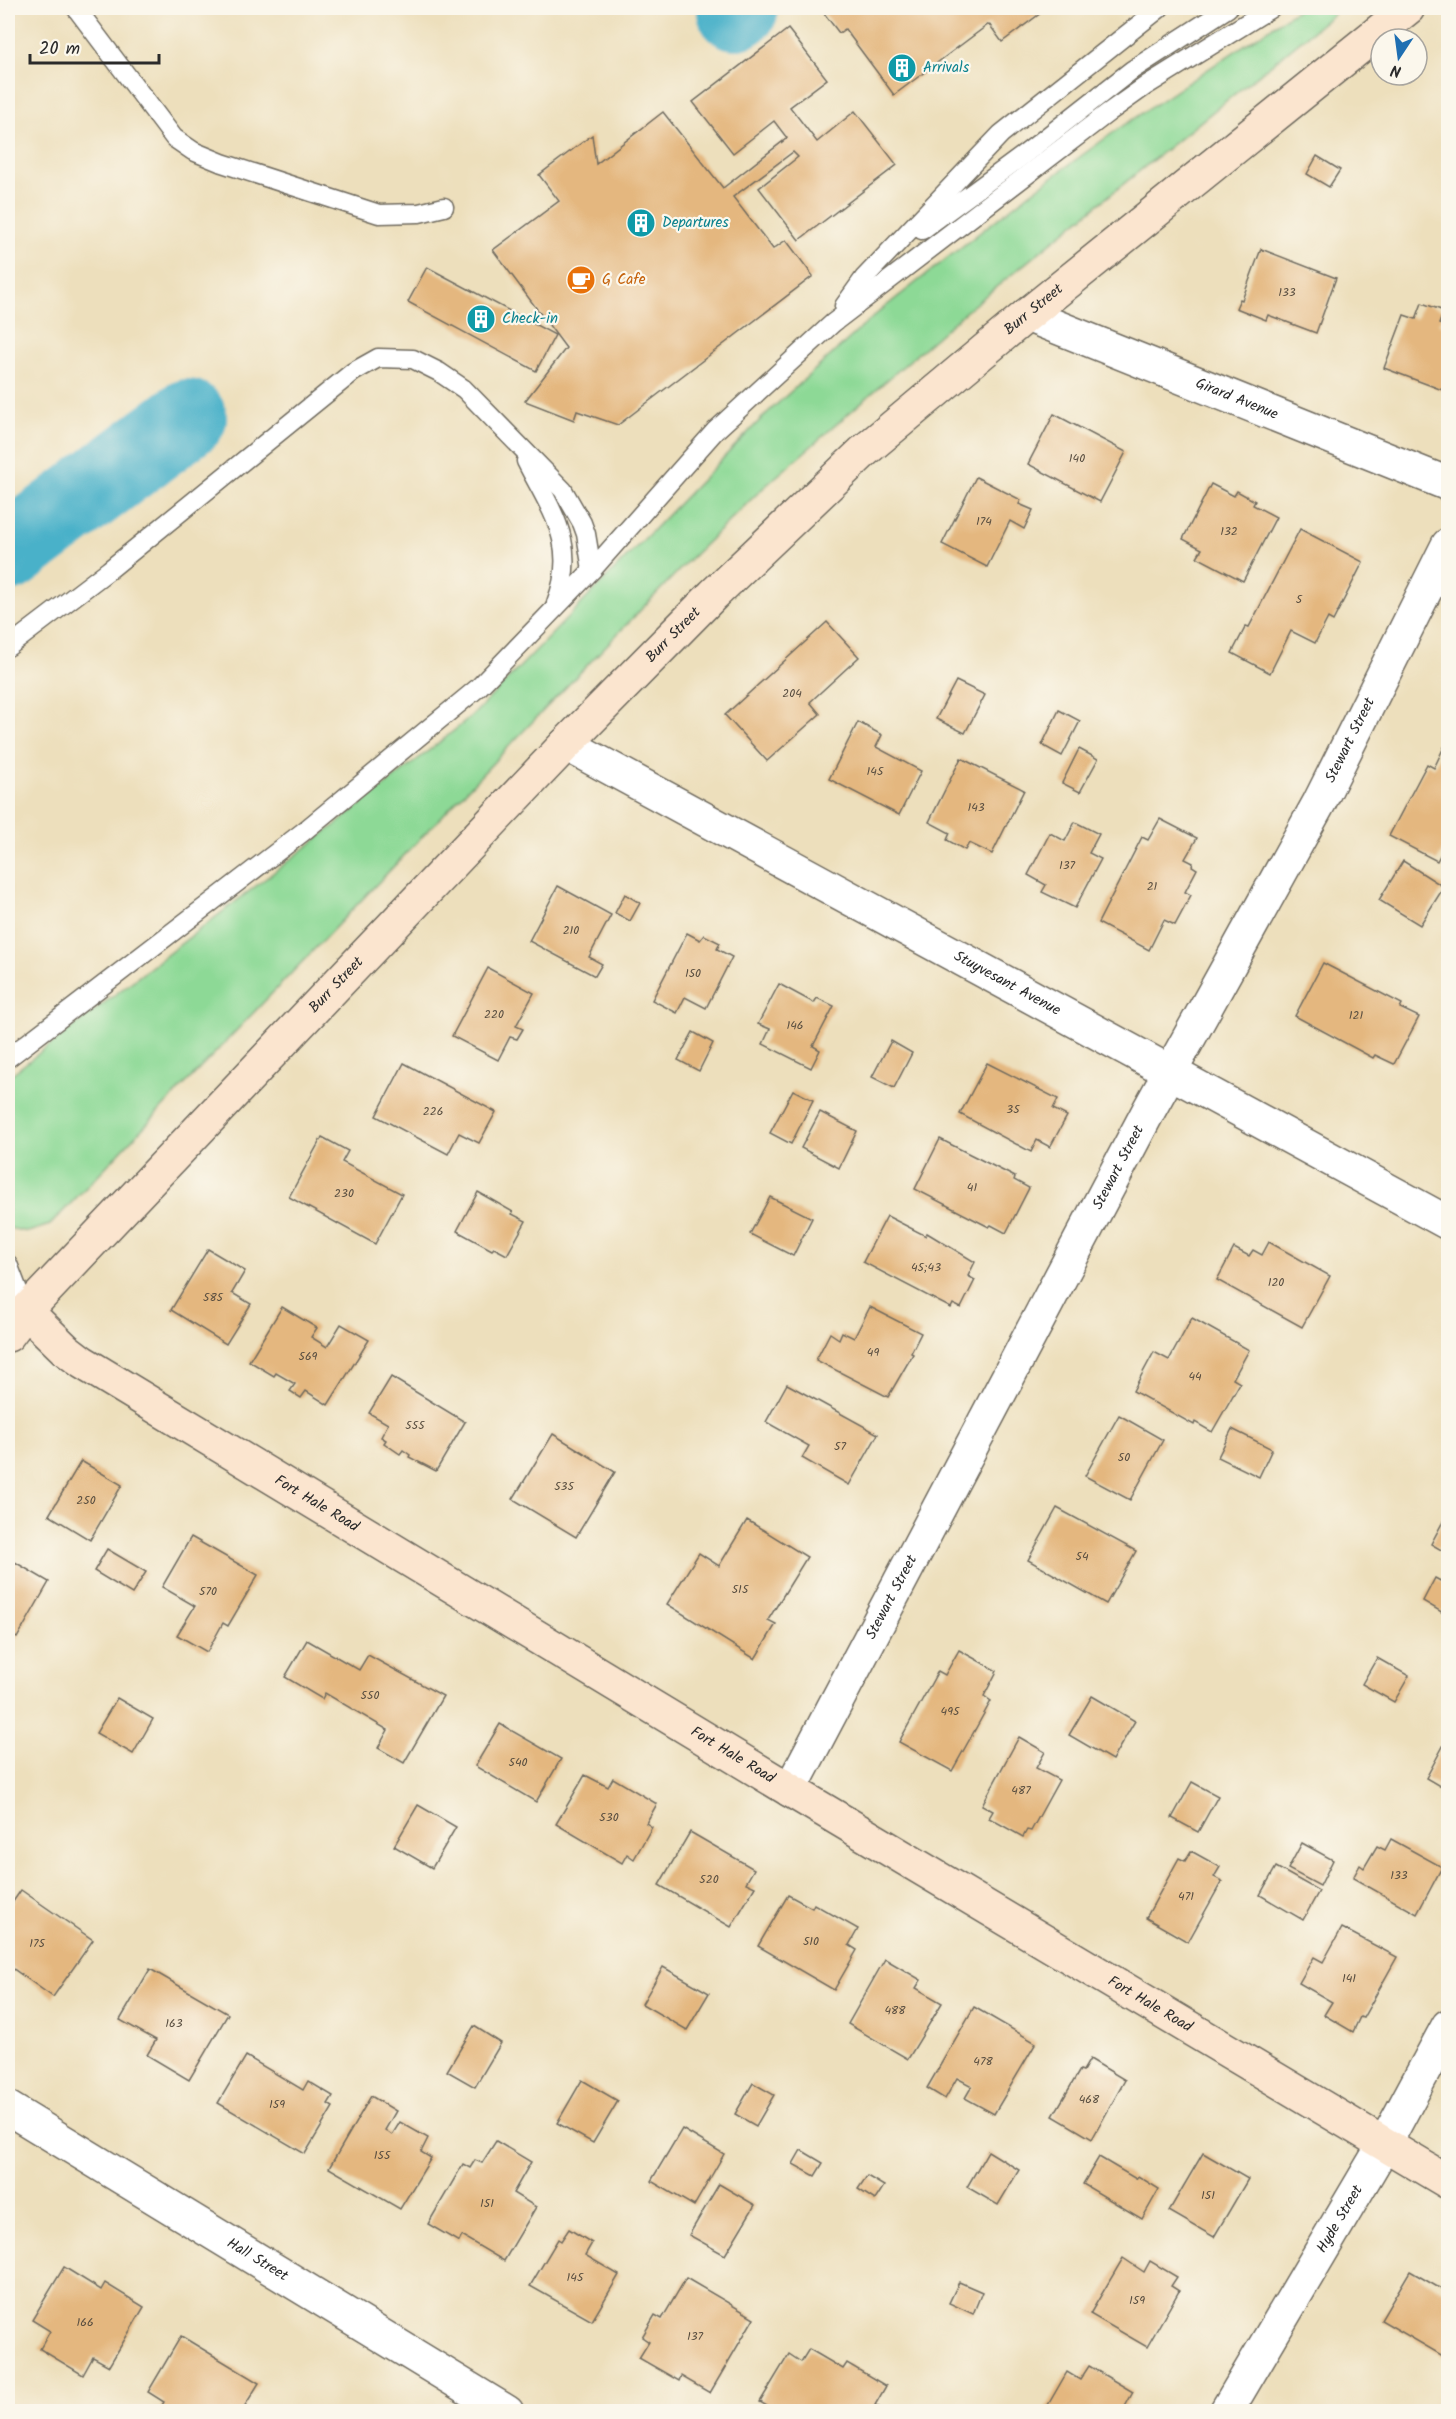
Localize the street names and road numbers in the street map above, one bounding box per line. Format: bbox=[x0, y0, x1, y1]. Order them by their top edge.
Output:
street label: Burr Street bbox=[999, 278, 1069, 341]
street label: Girard Avenue bbox=[1192, 372, 1282, 427]
street label: Burr Street bbox=[640, 601, 707, 669]
street label: Stewart Street bbox=[1319, 693, 1382, 787]
street label: Stuyvesant Avenue bbox=[949, 945, 1065, 1023]
street label: Burr Street bbox=[303, 951, 370, 1019]
street label: Stewart Street bbox=[1086, 1121, 1151, 1214]
street label: Fort Hale Road bbox=[270, 1469, 364, 1539]
street label: Stewart Street bbox=[860, 1551, 924, 1644]
street label: Fort Hale Road bbox=[686, 1720, 780, 1790]
street label: Fort Hale Road bbox=[1103, 1970, 1197, 2039]
street label: Hyde Street bbox=[1311, 2180, 1370, 2258]
street label: Hall Street bbox=[222, 2232, 293, 2288]

